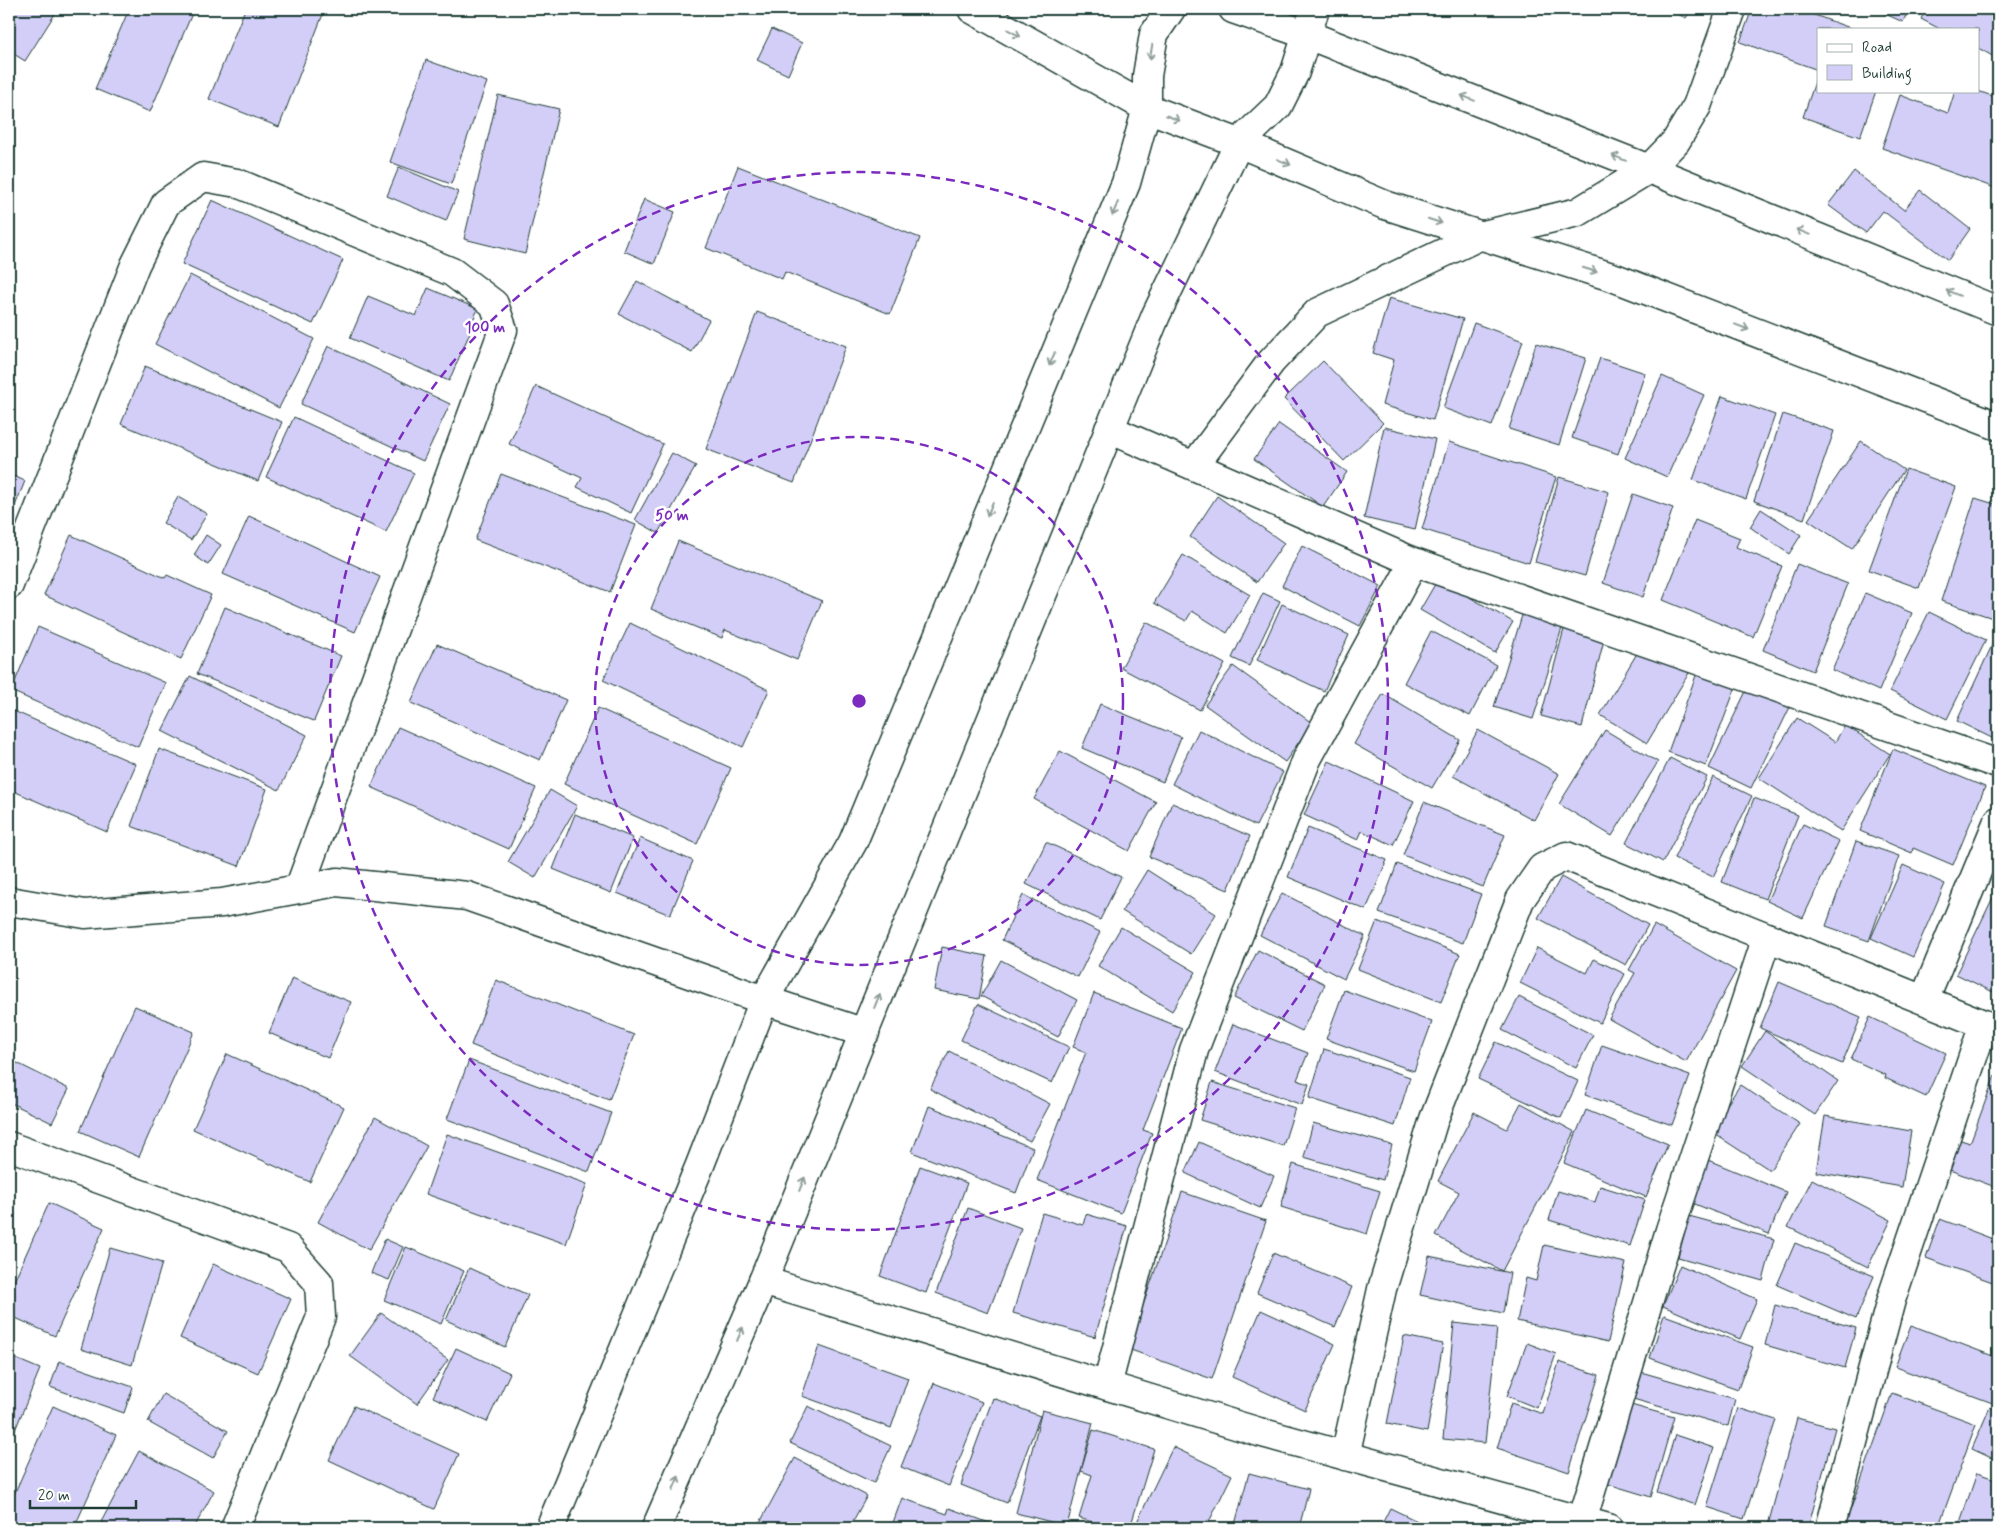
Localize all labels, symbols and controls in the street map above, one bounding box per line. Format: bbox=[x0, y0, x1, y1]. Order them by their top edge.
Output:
legend bbox=[1817, 28, 1980, 92]
one-way arrow bbox=[1006, 29, 1021, 38]
text: Road bbox=[1862, 38, 1892, 58]
one-way arrow bbox=[1145, 44, 1155, 60]
text: Building bbox=[1862, 64, 1912, 85]
one-way arrow bbox=[1461, 93, 1476, 102]
one-way arrow bbox=[1165, 114, 1180, 123]
one-way arrow bbox=[1612, 153, 1628, 162]
one-way arrow bbox=[1276, 158, 1291, 167]
one-way arrow bbox=[1109, 201, 1119, 216]
one-way arrow bbox=[1427, 217, 1443, 227]
one-way arrow bbox=[1795, 226, 1810, 235]
one-way arrow bbox=[1582, 266, 1598, 276]
one-way arrow bbox=[1946, 288, 1961, 297]
text: 100 m bbox=[465, 318, 505, 338]
one-way arrow bbox=[1734, 323, 1749, 332]
one-way arrow bbox=[1047, 351, 1057, 366]
one-way arrow bbox=[984, 502, 993, 517]
text: 50 m bbox=[655, 506, 689, 526]
centre of rings bbox=[850, 692, 868, 710]
one-way arrow bbox=[874, 994, 883, 1009]
one-way arrow bbox=[798, 1177, 808, 1192]
one-way arrow bbox=[735, 1327, 745, 1342]
one-way arrow bbox=[672, 1476, 681, 1491]
scale bar bbox=[30, 1477, 136, 1509]
text: 20 m bbox=[38, 1486, 70, 1506]

